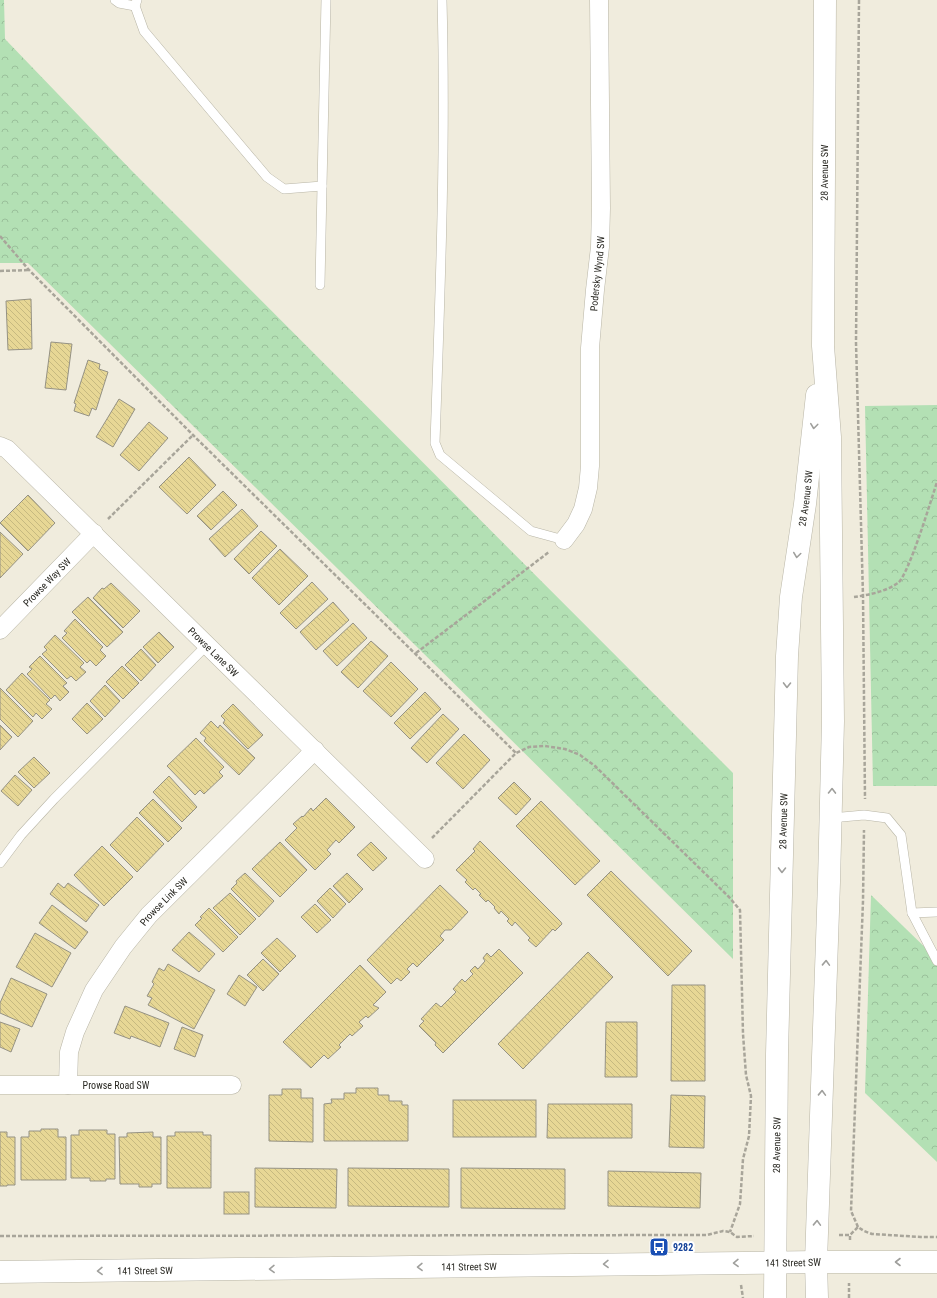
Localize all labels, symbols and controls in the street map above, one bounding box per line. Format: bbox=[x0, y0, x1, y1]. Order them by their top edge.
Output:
street label: 28 Avenue SW bbox=[818, 144, 830, 201]
street label: Podersky Wynd SW bbox=[588, 235, 606, 312]
one-way arrow bbox=[810, 423, 819, 429]
street label: 28 Avenue SW bbox=[796, 469, 814, 527]
one-way arrow bbox=[793, 552, 802, 558]
street label: Prowse Way SW bbox=[21, 555, 73, 608]
street label: Prowse Lane SW bbox=[186, 625, 241, 679]
one-way arrow bbox=[782, 682, 791, 688]
one-way arrow bbox=[827, 788, 836, 794]
street label: 28 Avenue SW bbox=[777, 793, 789, 849]
one-way arrow bbox=[778, 867, 786, 873]
street label: Prowse Link SW bbox=[137, 875, 190, 928]
one-way arrow bbox=[822, 960, 831, 966]
street label: Prowse Road SW bbox=[83, 1080, 150, 1091]
one-way arrow bbox=[817, 1090, 826, 1096]
street label: 28 Avenue SW bbox=[771, 1117, 782, 1173]
one-way arrow bbox=[813, 1220, 821, 1226]
bus stop icon: 9282 bbox=[648, 1236, 670, 1258]
place label: 9282 bbox=[673, 1242, 693, 1253]
street label: 141 Street SW bbox=[765, 1257, 821, 1268]
one-way arrow bbox=[733, 1258, 739, 1267]
one-way arrow bbox=[895, 1258, 901, 1266]
street label: 141 Street SW bbox=[441, 1260, 497, 1272]
one-way arrow bbox=[603, 1260, 609, 1268]
one-way arrow bbox=[417, 1263, 423, 1271]
street label: 141 Street SW bbox=[117, 1264, 173, 1276]
one-way arrow bbox=[269, 1265, 275, 1273]
one-way arrow bbox=[97, 1267, 103, 1275]

